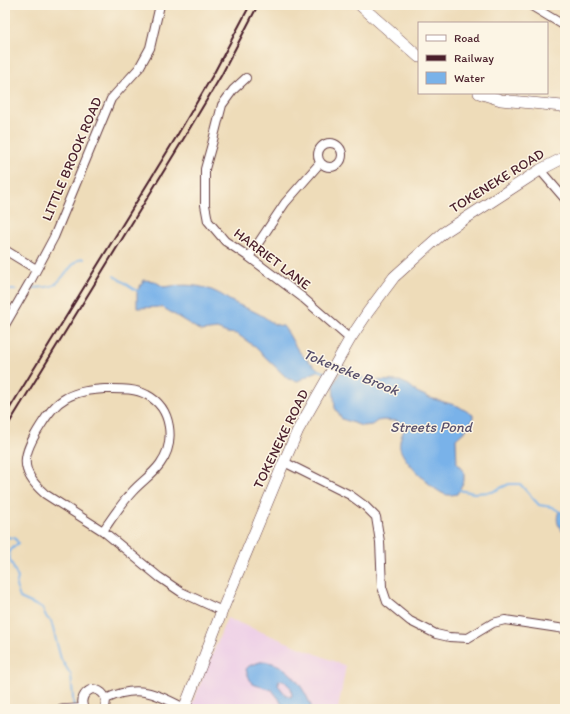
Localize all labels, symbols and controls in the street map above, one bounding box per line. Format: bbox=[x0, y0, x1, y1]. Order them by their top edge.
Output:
legend bbox=[418, 22, 548, 94]
text: Road bbox=[454, 31, 480, 45]
text: Railway bbox=[454, 51, 494, 65]
text: Water bbox=[454, 71, 485, 85]
street label: LITTLE BROOK ROAD bbox=[38, 95, 106, 223]
street label: TOKENEKE ROAD bbox=[446, 145, 548, 217]
street label: HARRIET LANE bbox=[230, 225, 314, 293]
water label: Tokeneke Brook bbox=[301, 345, 403, 400]
street label: TOKENEKE ROAD bbox=[250, 387, 312, 491]
water label: Streets Pond bbox=[390, 418, 474, 436]

